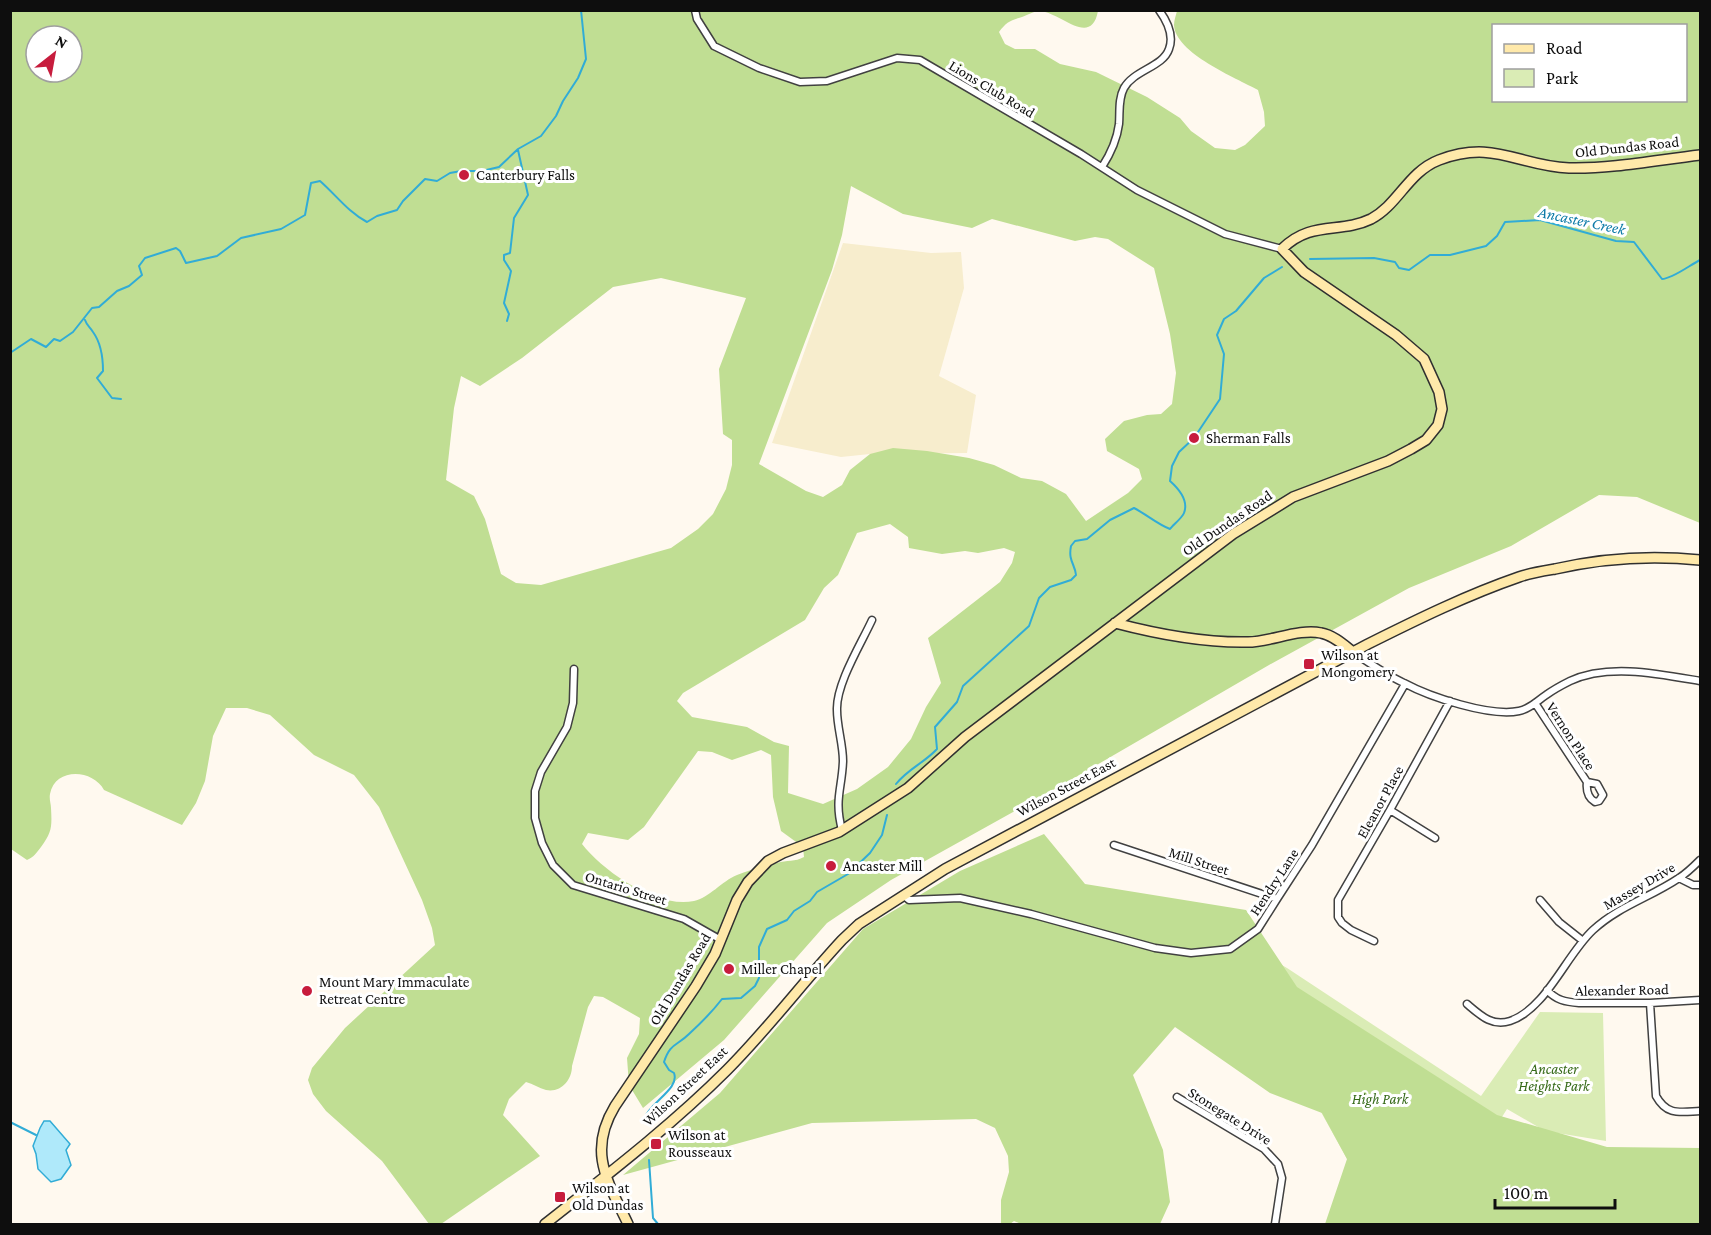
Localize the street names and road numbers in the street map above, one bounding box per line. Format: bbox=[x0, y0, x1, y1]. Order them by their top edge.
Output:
street label: Lions Club Road bbox=[946, 57, 1038, 121]
street label: Old Dundas Road bbox=[1574, 134, 1680, 160]
street label: Old Dundas Road bbox=[1179, 487, 1275, 559]
street label: Vernon Place bbox=[1543, 699, 1599, 773]
street label: Wilson Street East bbox=[1014, 754, 1119, 820]
street label: Eleanor Place bbox=[1354, 763, 1407, 841]
street label: Mill Street bbox=[1167, 844, 1232, 879]
street label: Hendry Lane bbox=[1246, 845, 1303, 919]
street label: Massey Drive bbox=[1600, 859, 1679, 914]
street label: Ontario Street bbox=[583, 868, 670, 908]
street label: Old Dundas Road bbox=[646, 930, 714, 1028]
street label: Alexander Road bbox=[1575, 981, 1669, 999]
street label: Wilson Street East bbox=[640, 1042, 731, 1129]
street label: Stonegate Drive bbox=[1185, 1084, 1275, 1149]

